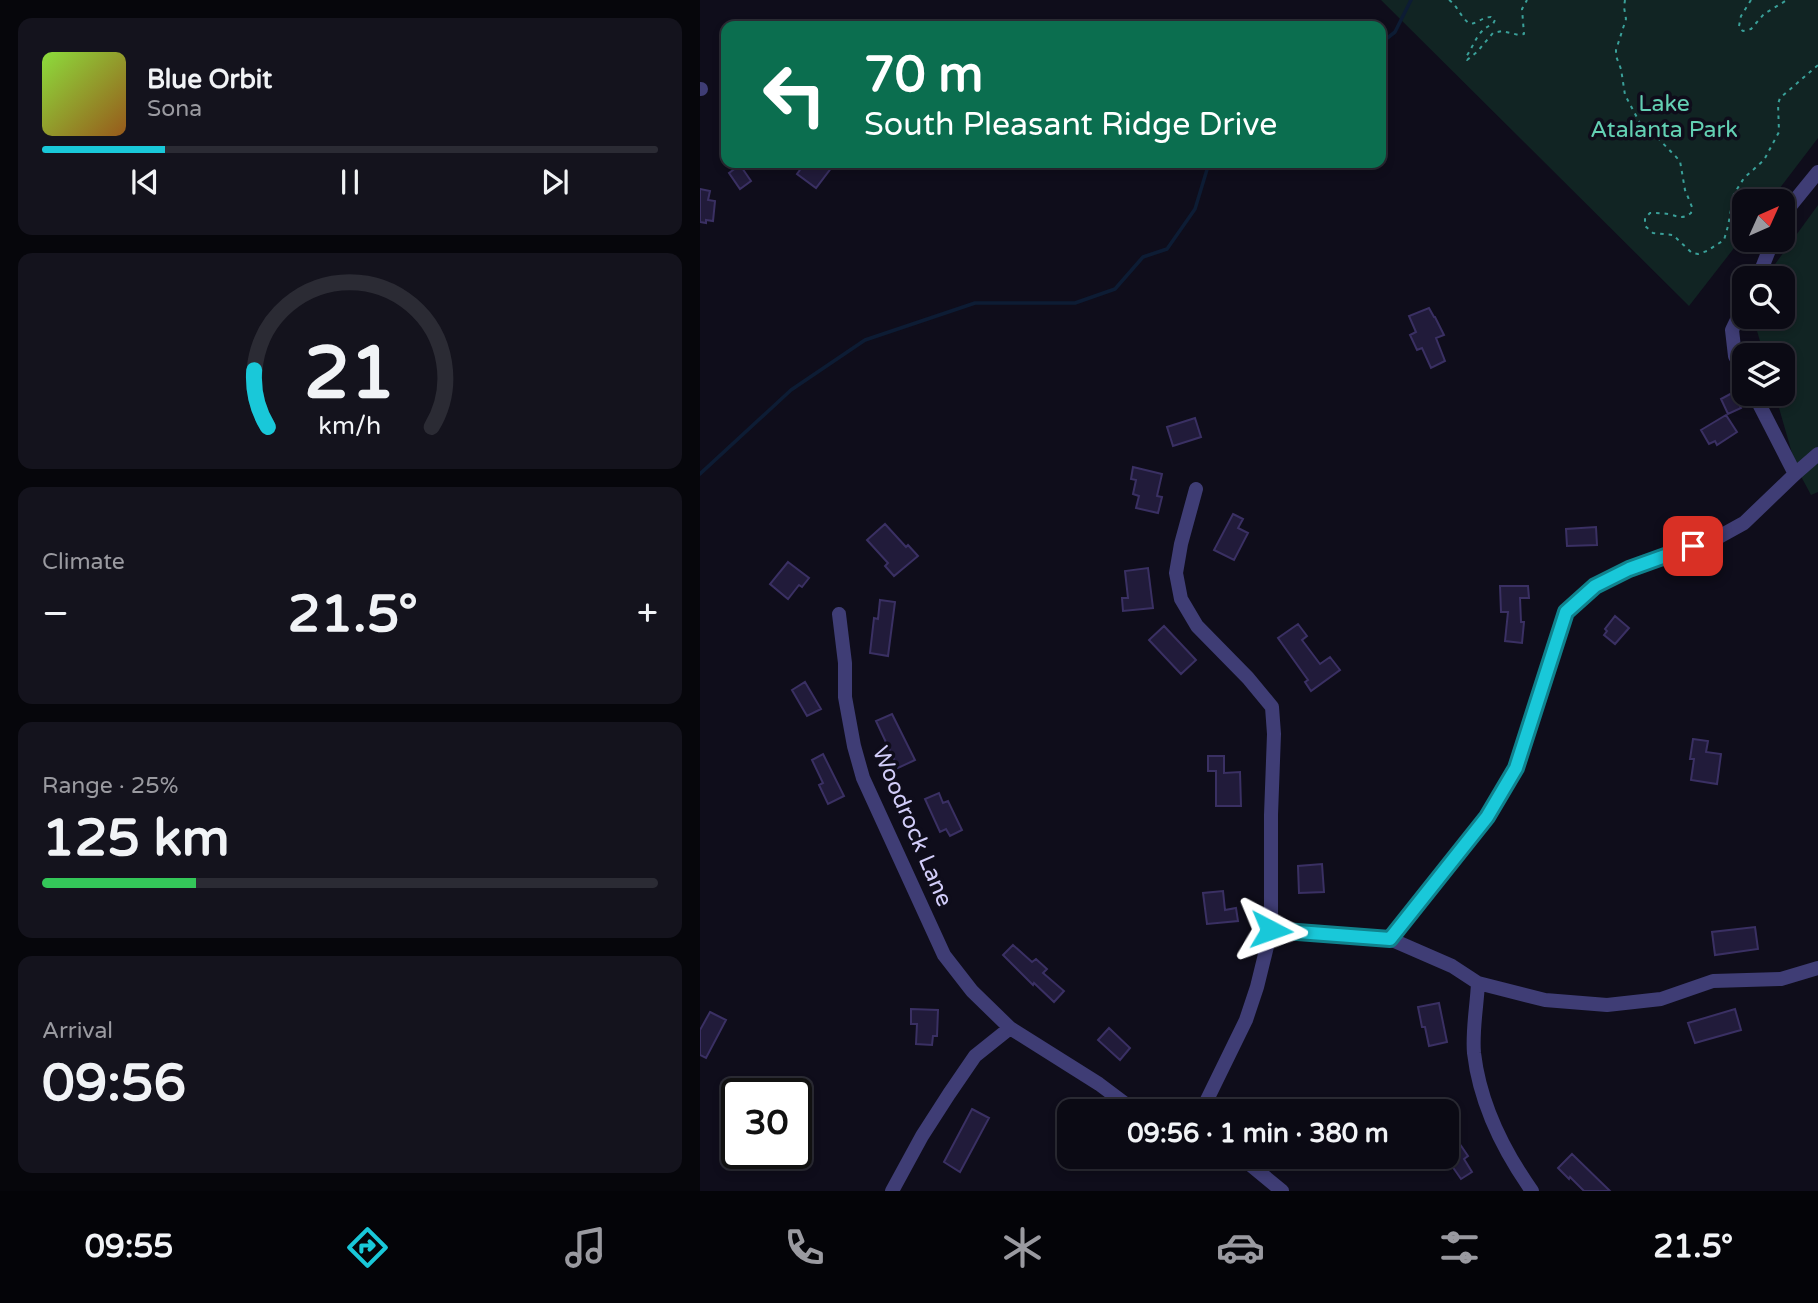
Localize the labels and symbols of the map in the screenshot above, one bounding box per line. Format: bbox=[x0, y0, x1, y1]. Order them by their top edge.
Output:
park label: Lake Atalanta Park bbox=[1590, 90, 1738, 144]
north arrow bbox=[1732, 189, 1796, 252]
pin bbox=[1663, 516, 1723, 576]
street label: Woodrock Lane bbox=[866, 742, 958, 911]
position arrow bbox=[1234, 893, 1308, 967]
speed limit sign: 30 bbox=[721, 1078, 812, 1169]

